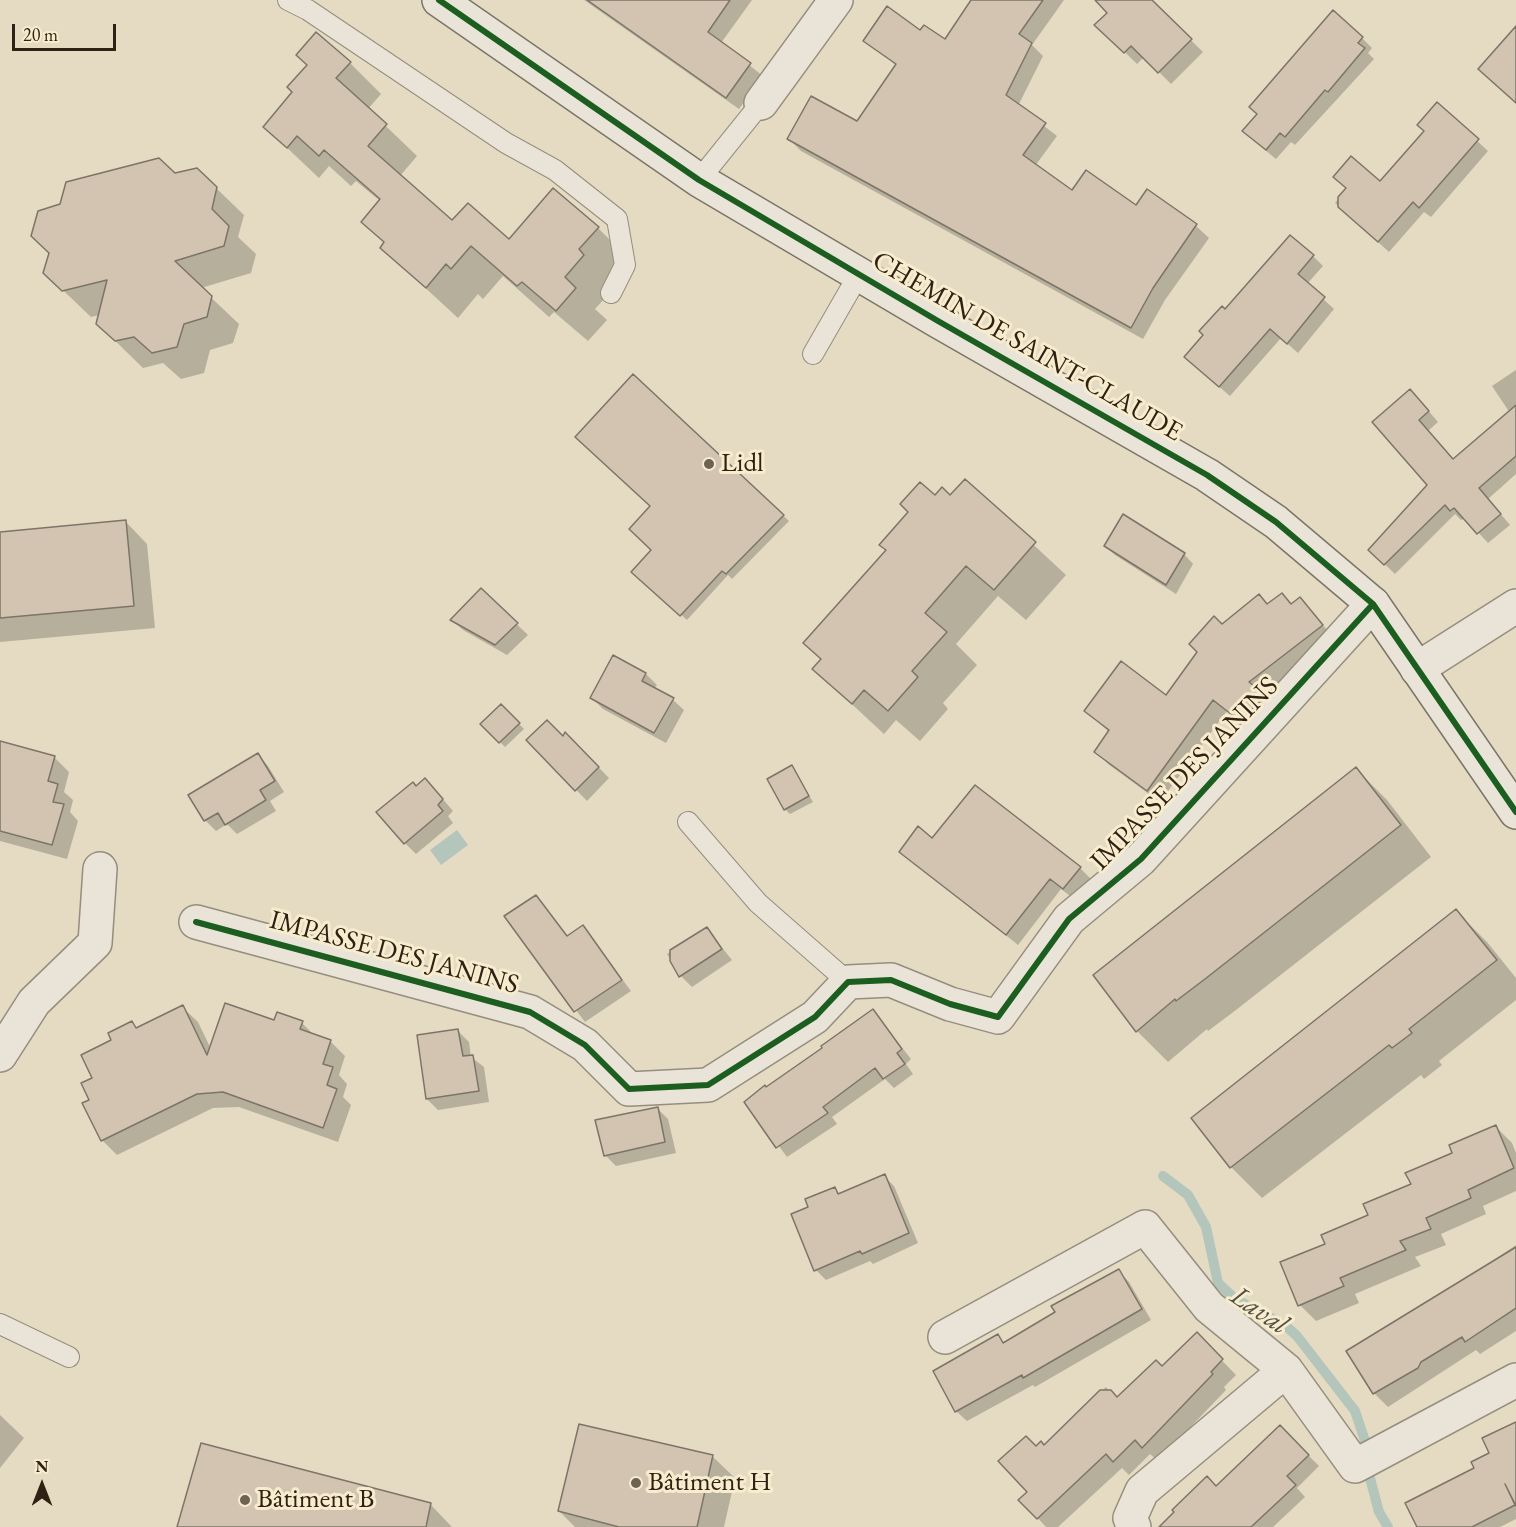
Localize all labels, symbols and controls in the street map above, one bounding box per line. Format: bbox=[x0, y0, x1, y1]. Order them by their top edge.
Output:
scale bar bbox=[15, 12, 118, 50]
text: 20 m bbox=[23, 23, 58, 46]
street label: CHEMIN DE SAINT-CLAUDE bbox=[866, 245, 1188, 449]
place label: Lidl bbox=[721, 448, 764, 480]
marker: Lidl bbox=[702, 457, 716, 471]
street label: IMPASSE DES JANINS bbox=[1084, 671, 1286, 877]
street label: IMPASSE DES JANINS bbox=[266, 904, 522, 1002]
water label: Laval bbox=[1224, 1280, 1294, 1342]
north arrow bbox=[12, 1455, 72, 1515]
text: N bbox=[36, 1456, 48, 1477]
place label: Bâtiment H bbox=[648, 1467, 771, 1499]
marker: Bâtiment H bbox=[629, 1476, 643, 1490]
place label: Bâtiment B bbox=[257, 1484, 374, 1516]
marker: Bâtiment B bbox=[238, 1493, 252, 1507]

